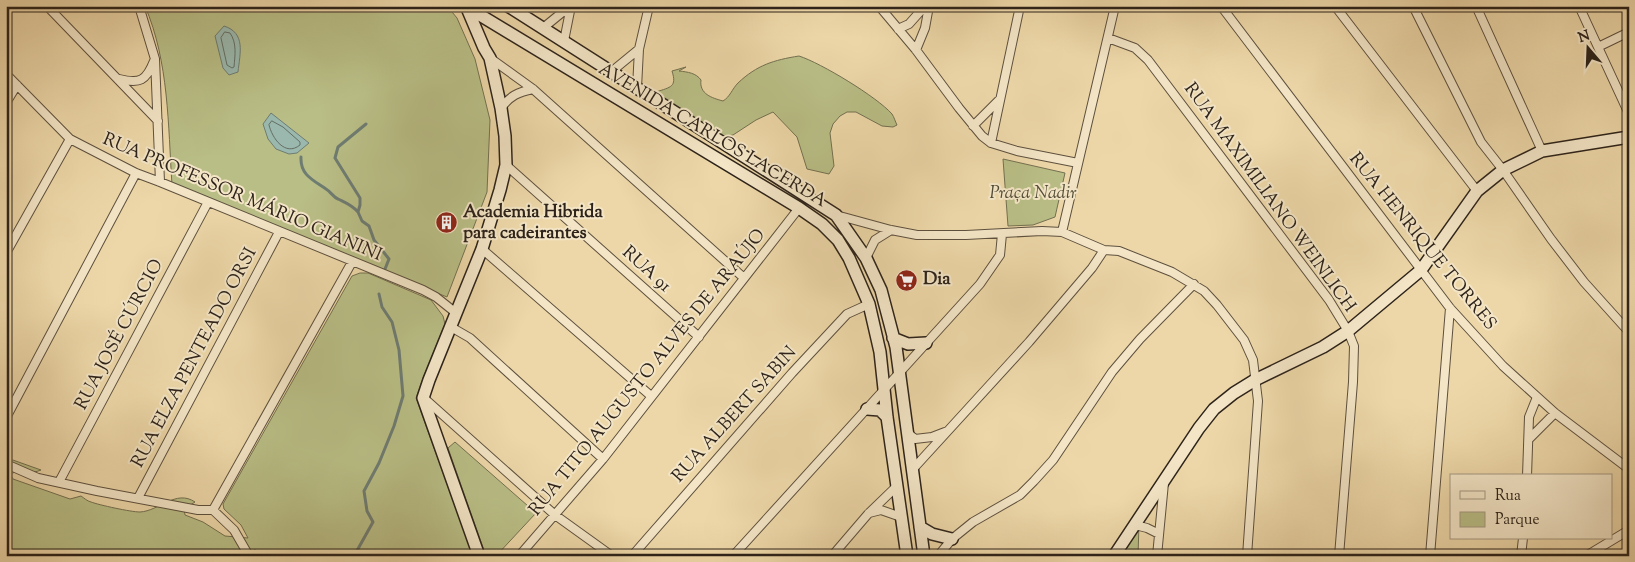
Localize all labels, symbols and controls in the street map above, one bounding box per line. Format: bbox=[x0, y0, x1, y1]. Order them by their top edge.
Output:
north arrow bbox=[1562, 22, 1612, 72]
text: N bbox=[1576, 26, 1593, 49]
street label: AVENIDA CARLOS LACERDA bbox=[593, 57, 832, 215]
street label: RUA MAXIMILIANO WEINLICH bbox=[1177, 78, 1361, 318]
street label: RUA PROFESSOR MÁRIO GIANINI bbox=[98, 127, 386, 269]
street label: RUA HENRIQUE TORRES bbox=[1342, 147, 1502, 337]
park label: Praça Nadir bbox=[989, 181, 1077, 207]
place label: Academia Hibrida para cadeirantes bbox=[463, 200, 603, 247]
building icon: Academia Hibrida para cadeirantes bbox=[435, 211, 459, 235]
street label: RUA TITO AUGUSTO ALVES DE ARAÚJO bbox=[523, 223, 772, 522]
street label: RUA 91 bbox=[615, 241, 677, 299]
street label: RUA ELZA PENTEADO ORSI bbox=[126, 243, 264, 473]
street label: RUA JOSÉ CÚRCIO bbox=[68, 255, 171, 415]
place label: Dia bbox=[923, 267, 951, 293]
supermarket icon: Dia bbox=[895, 268, 919, 292]
street label: RUA ALBERT SABIN bbox=[666, 341, 804, 489]
legend bbox=[1450, 474, 1612, 540]
text: Rua bbox=[1495, 486, 1521, 507]
text: Parque bbox=[1495, 510, 1539, 531]

